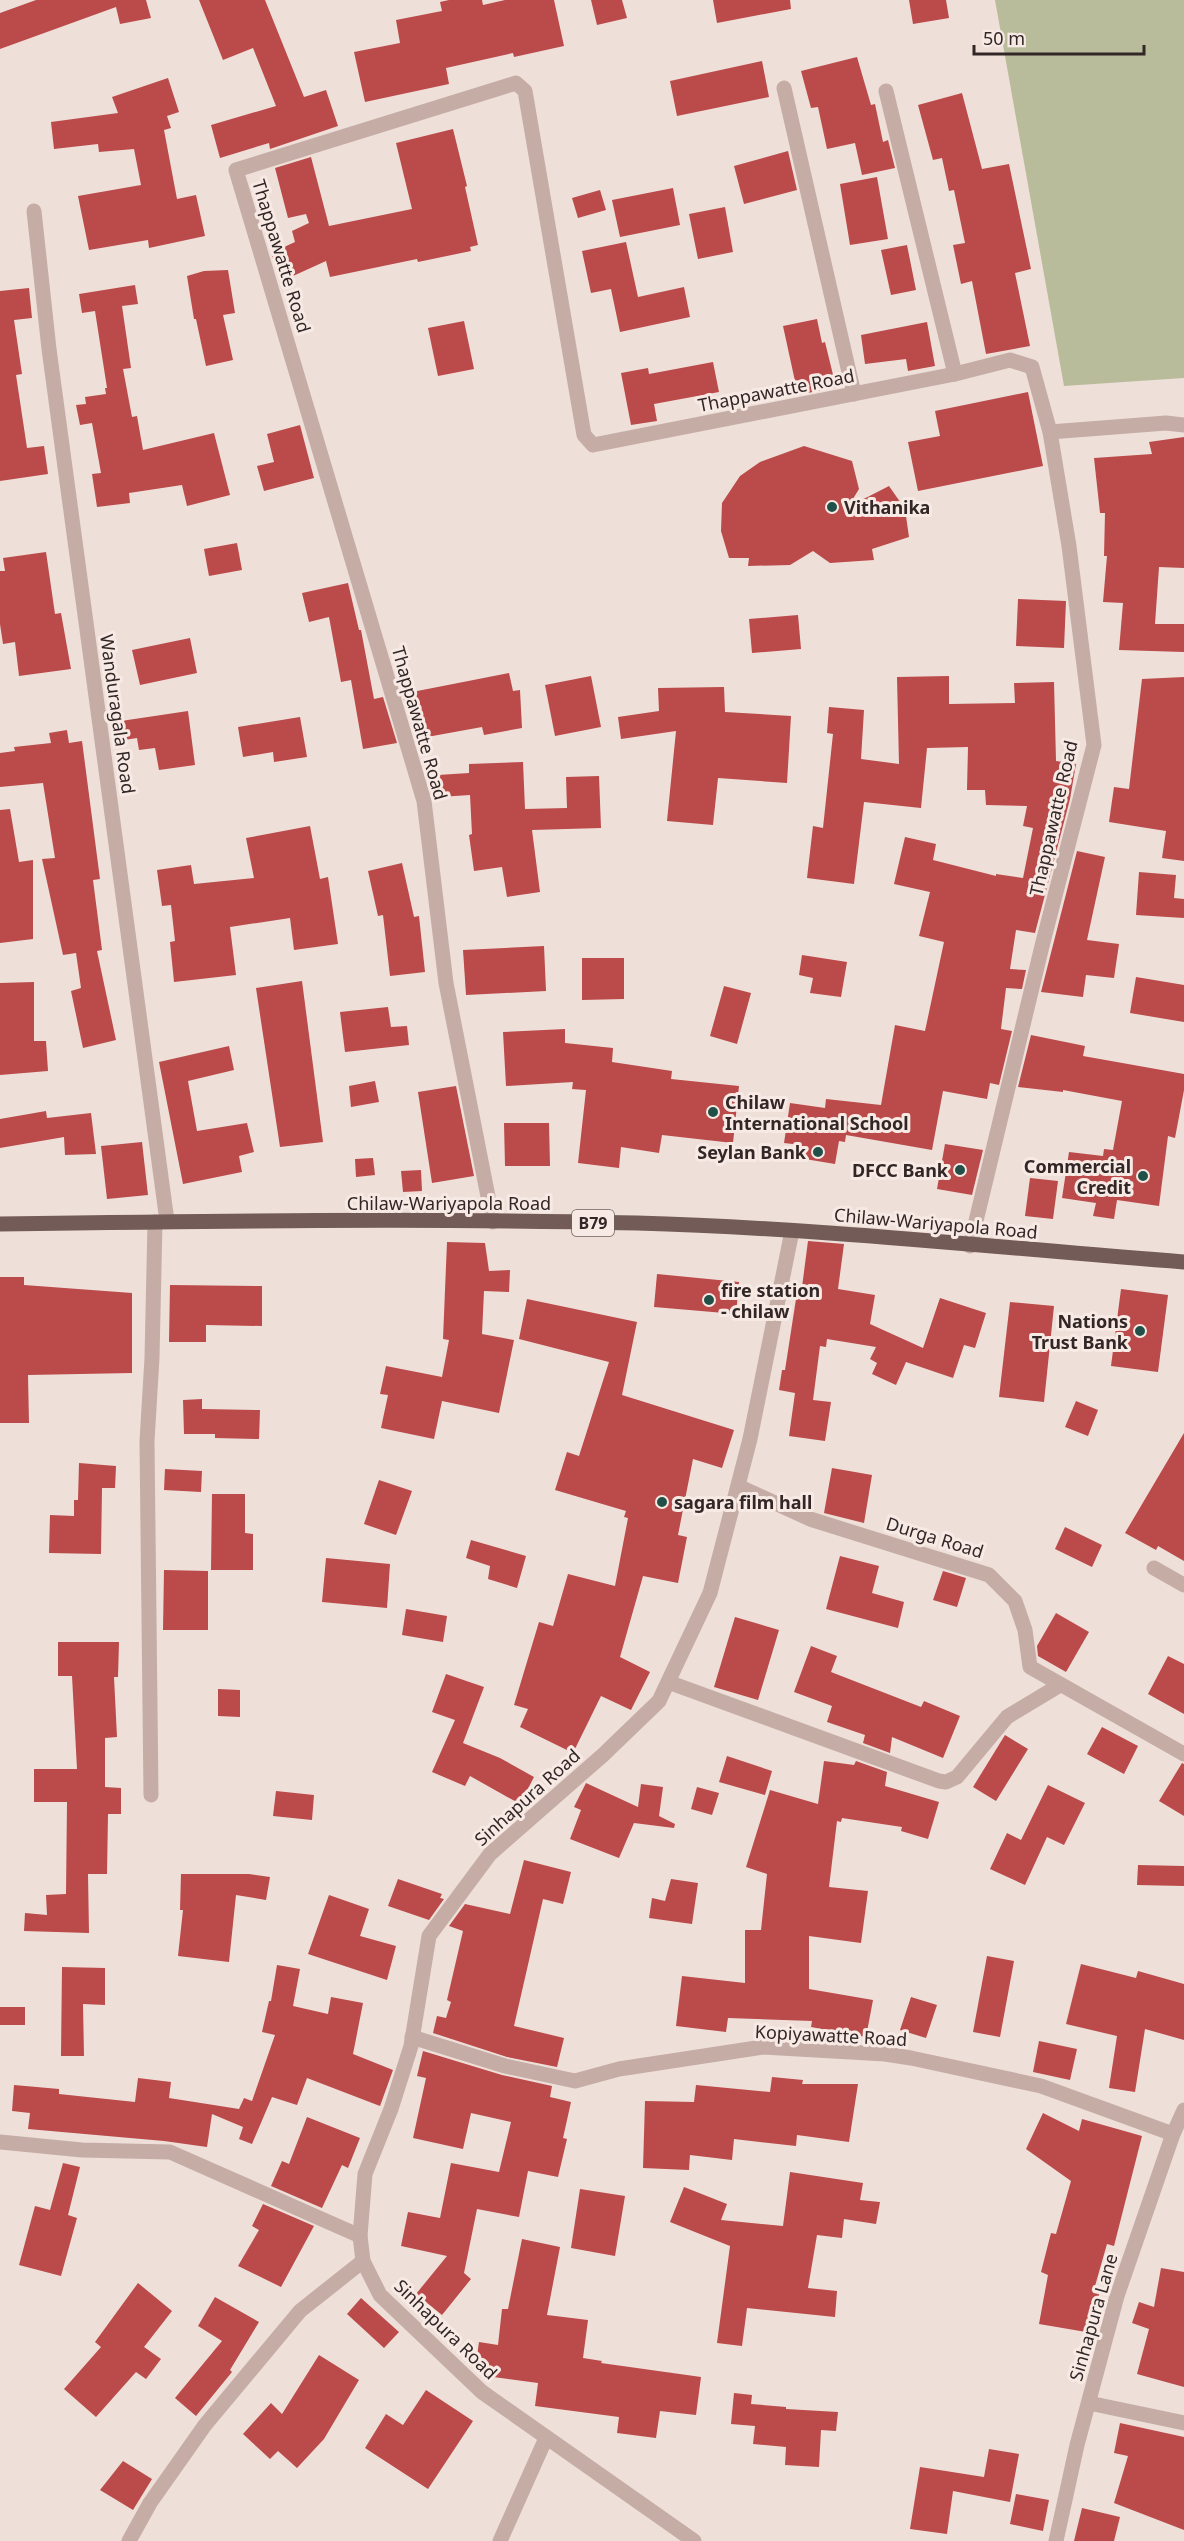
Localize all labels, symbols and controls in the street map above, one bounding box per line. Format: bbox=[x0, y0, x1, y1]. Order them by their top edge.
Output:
scale bar bbox=[974, 18, 1144, 56]
text: 50 m bbox=[983, 26, 1025, 50]
street label: Thappawatte Road bbox=[247, 177, 317, 335]
street label: Thappawatte Road bbox=[696, 363, 856, 417]
place label: Vithanika bbox=[844, 495, 930, 519]
marker: Vithanika bbox=[825, 500, 839, 514]
street label: Wanduragala Road bbox=[95, 633, 141, 795]
street label: Thappawatte Road bbox=[387, 643, 453, 803]
street label: Thappawatte Road bbox=[1023, 738, 1083, 898]
place label: Chilaw International School bbox=[725, 1090, 909, 1135]
marker: Chilaw International School bbox=[706, 1105, 720, 1119]
place label: Seylan Bank bbox=[697, 1140, 807, 1164]
marker: Seylan Bank bbox=[811, 1145, 825, 1159]
place label: Commercial Credit bbox=[1024, 1154, 1131, 1199]
place label: DFCC Bank bbox=[852, 1158, 949, 1182]
marker: DFCC Bank bbox=[953, 1163, 967, 1177]
marker: Commercial Credit bbox=[1136, 1169, 1150, 1183]
street label: Chilaw-Wariyapola Road bbox=[347, 1191, 551, 1215]
street label: Chilaw-Wariyapola Road bbox=[833, 1202, 1039, 1244]
road number: B79 bbox=[572, 1210, 614, 1236]
place label: fire station - chilaw bbox=[721, 1278, 820, 1323]
marker: fire station - chilaw bbox=[702, 1293, 716, 1307]
place label: Nations Trust Bank bbox=[1032, 1309, 1129, 1354]
marker: Nations Trust Bank bbox=[1133, 1324, 1147, 1338]
place label: sagara film hall bbox=[674, 1490, 812, 1514]
marker: sagara film hall bbox=[655, 1495, 669, 1509]
street label: Durga Road bbox=[883, 1511, 987, 1563]
street label: Sinhapura Road bbox=[469, 1743, 585, 1851]
street label: Kopiyawatte Road bbox=[754, 2019, 908, 2051]
street label: Sinhapura Lane bbox=[1063, 2250, 1123, 2384]
street label: Sinhapura Road bbox=[389, 2274, 503, 2384]

